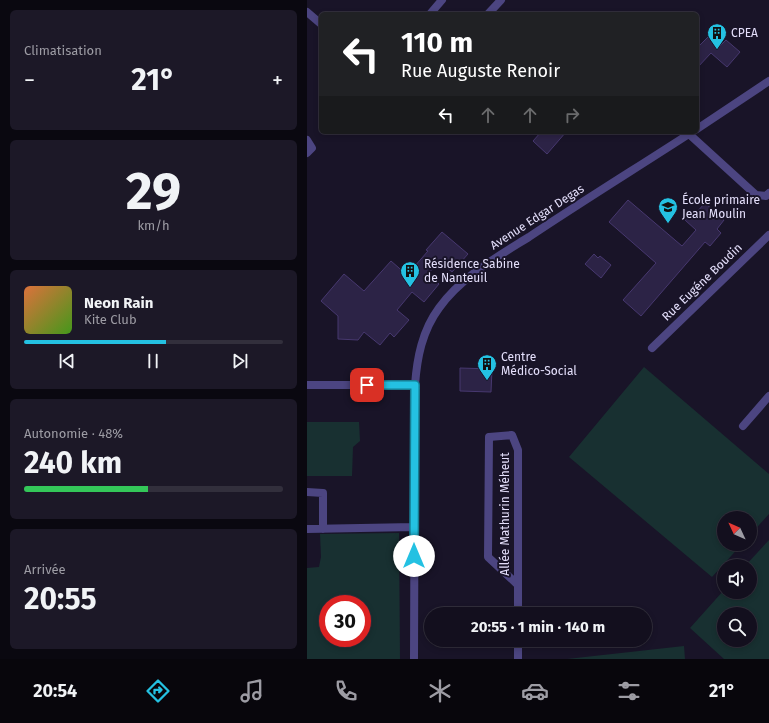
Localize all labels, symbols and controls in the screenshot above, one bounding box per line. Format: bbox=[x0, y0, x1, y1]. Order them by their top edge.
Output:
building icon: CPEA bbox=[706, 22, 728, 50]
text: 110 m bbox=[401, 26, 473, 59]
place label: CPEA bbox=[731, 26, 758, 40]
icon: left bbox=[335, 28, 387, 80]
text: Climatisation bbox=[24, 43, 102, 58]
text: Rue Auguste Renoir bbox=[401, 60, 560, 82]
text: 21° bbox=[131, 62, 176, 98]
text: − bbox=[24, 67, 35, 94]
text: + bbox=[272, 67, 283, 94]
icon: left bbox=[435, 104, 457, 126]
icon: ahead bbox=[477, 104, 499, 126]
icon: ahead bbox=[519, 104, 541, 126]
icon: right bbox=[561, 104, 583, 126]
text: 29 bbox=[126, 160, 181, 223]
street label: Avenue Edgar Degas bbox=[487, 181, 587, 253]
place label: École primaire Jean Moulin bbox=[682, 192, 760, 221]
school or university icon: École primaire Jean Moulin bbox=[657, 196, 679, 224]
text: km/h bbox=[137, 218, 170, 233]
street label: Rue Eugéne Boudin bbox=[659, 240, 745, 324]
place label: Résidence Sabine de Nanteuil bbox=[424, 257, 520, 285]
building icon: Résidence Sabine de Nanteuil bbox=[399, 260, 421, 288]
text: Neon Rain bbox=[84, 294, 153, 312]
text: Kite Club bbox=[84, 312, 137, 327]
icon: previous bbox=[56, 350, 78, 372]
icon: pause bbox=[142, 350, 164, 372]
icon: next bbox=[229, 350, 251, 372]
place label: Centre Médico-Social bbox=[501, 350, 577, 378]
building icon: Centre Médico-Social bbox=[476, 353, 498, 381]
pin bbox=[350, 368, 384, 402]
icon: arrive bbox=[356, 374, 378, 396]
text: Autonomie · 48% bbox=[24, 426, 123, 441]
text: 240 km bbox=[24, 445, 122, 481]
street label: Allée Mathurin Méheut bbox=[498, 452, 512, 576]
north arrow bbox=[717, 511, 757, 551]
map controls bbox=[717, 511, 757, 647]
position arrow bbox=[393, 535, 435, 577]
button: sound bbox=[717, 559, 757, 599]
text: Arrivée bbox=[24, 562, 66, 577]
text: 20:55 bbox=[24, 581, 97, 617]
speed limit sign: 30 bbox=[319, 595, 371, 647]
button: search bbox=[717, 607, 757, 647]
text: 20:55 · 1 min · 140 m bbox=[471, 618, 605, 636]
icon: directions bbox=[144, 677, 172, 705]
icon: music bbox=[238, 677, 266, 705]
icon: phone bbox=[332, 677, 360, 705]
icon: climate bbox=[426, 677, 454, 705]
icon: car bbox=[521, 677, 549, 705]
icon: filters bbox=[615, 677, 643, 705]
text: 20:54 bbox=[33, 680, 77, 702]
text: 21° bbox=[709, 680, 736, 702]

